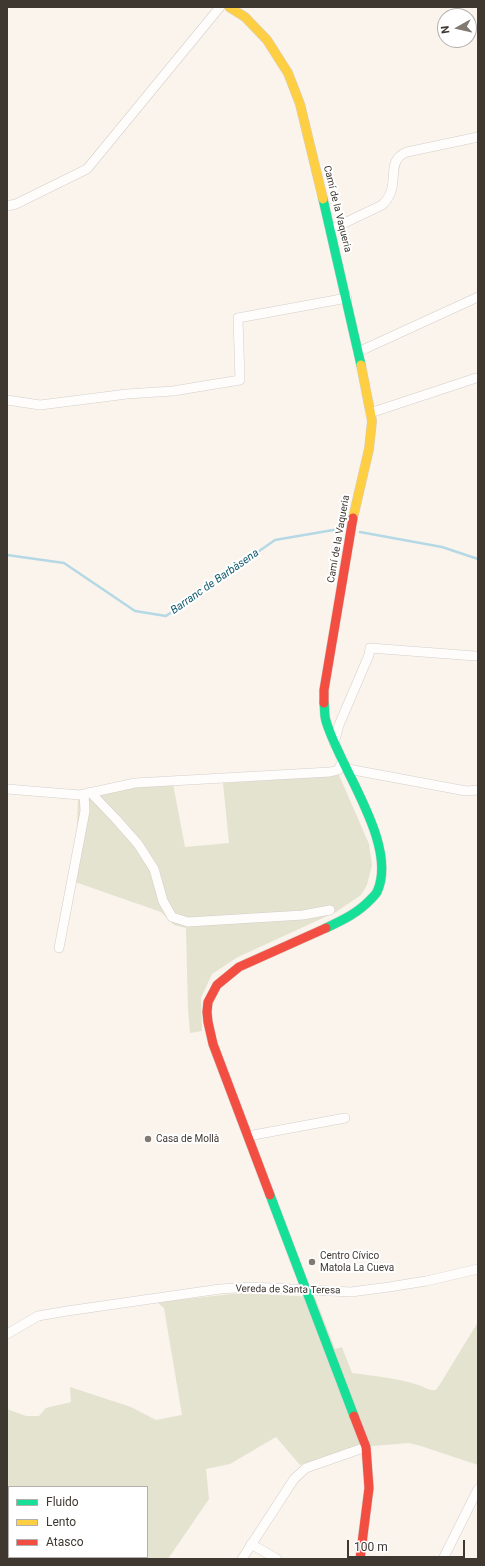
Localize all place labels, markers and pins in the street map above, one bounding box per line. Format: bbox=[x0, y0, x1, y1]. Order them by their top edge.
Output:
place label: Casa de Mollà bbox=[156, 1133, 219, 1145]
marker: Casa de Mollà bbox=[143, 1134, 153, 1144]
place label: Centro Cívico Matola La Cueva bbox=[320, 1250, 394, 1274]
marker: Centro Cívico Matola La Cueva bbox=[307, 1257, 317, 1267]

